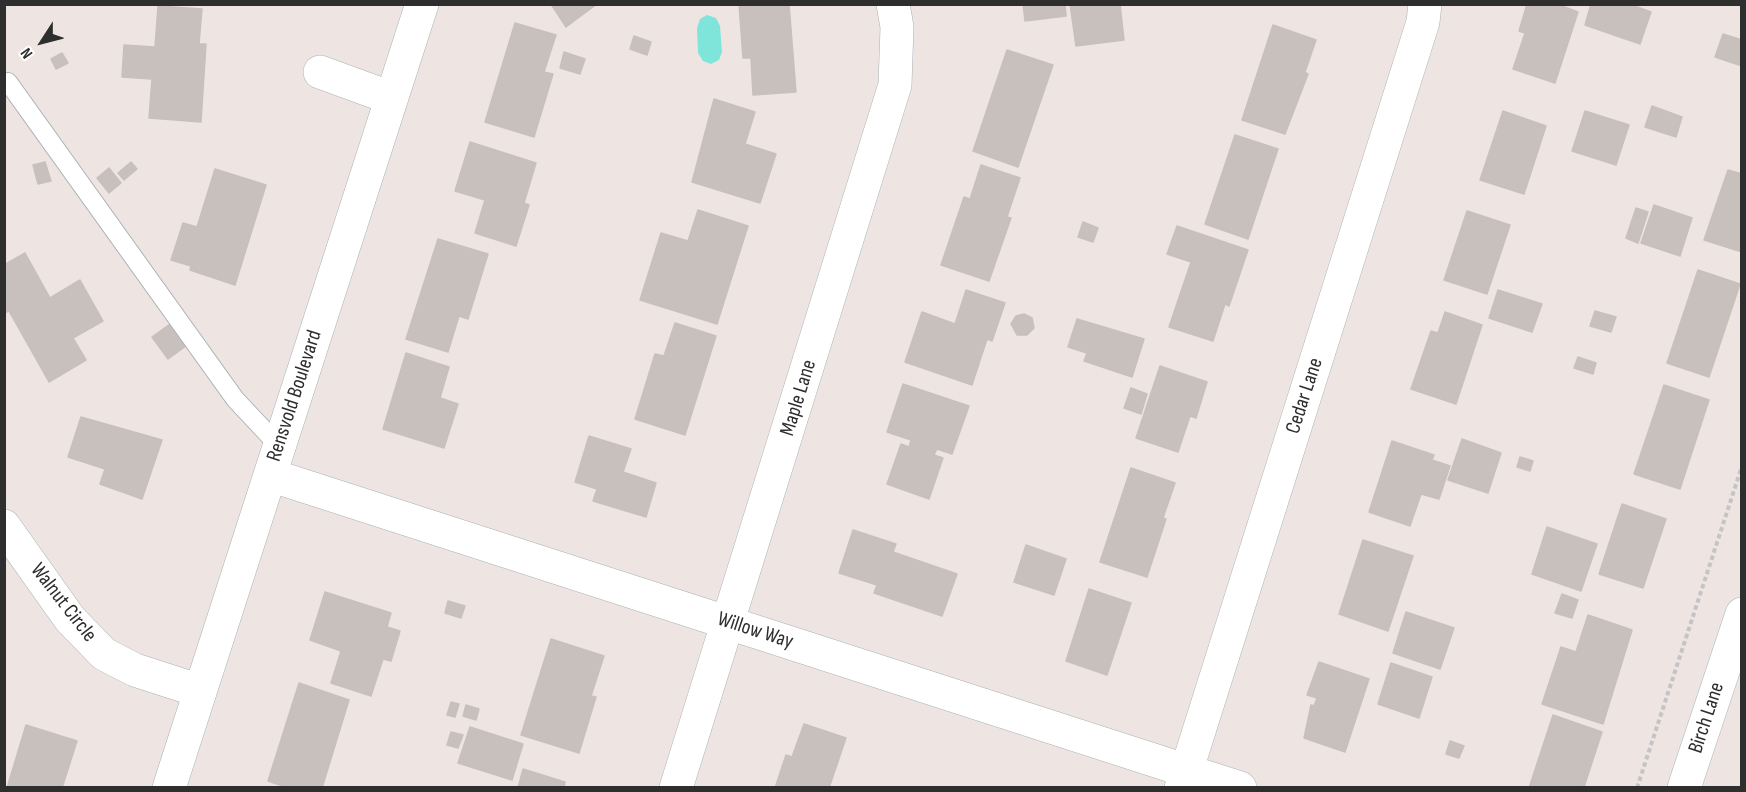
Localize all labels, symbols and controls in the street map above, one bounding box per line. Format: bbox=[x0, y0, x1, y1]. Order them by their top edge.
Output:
north arrow bbox=[12, 12, 72, 72]
text: N bbox=[17, 44, 37, 62]
street label: Rensvold Boulevard bbox=[262, 327, 328, 465]
street label: Cedar Lane bbox=[1281, 355, 1329, 437]
street label: Maple Lane bbox=[776, 357, 822, 439]
street label: Walnut Circle bbox=[24, 559, 102, 647]
street label: Willow Way bbox=[714, 607, 796, 655]
street label: Birch Lane bbox=[1684, 679, 1730, 757]

